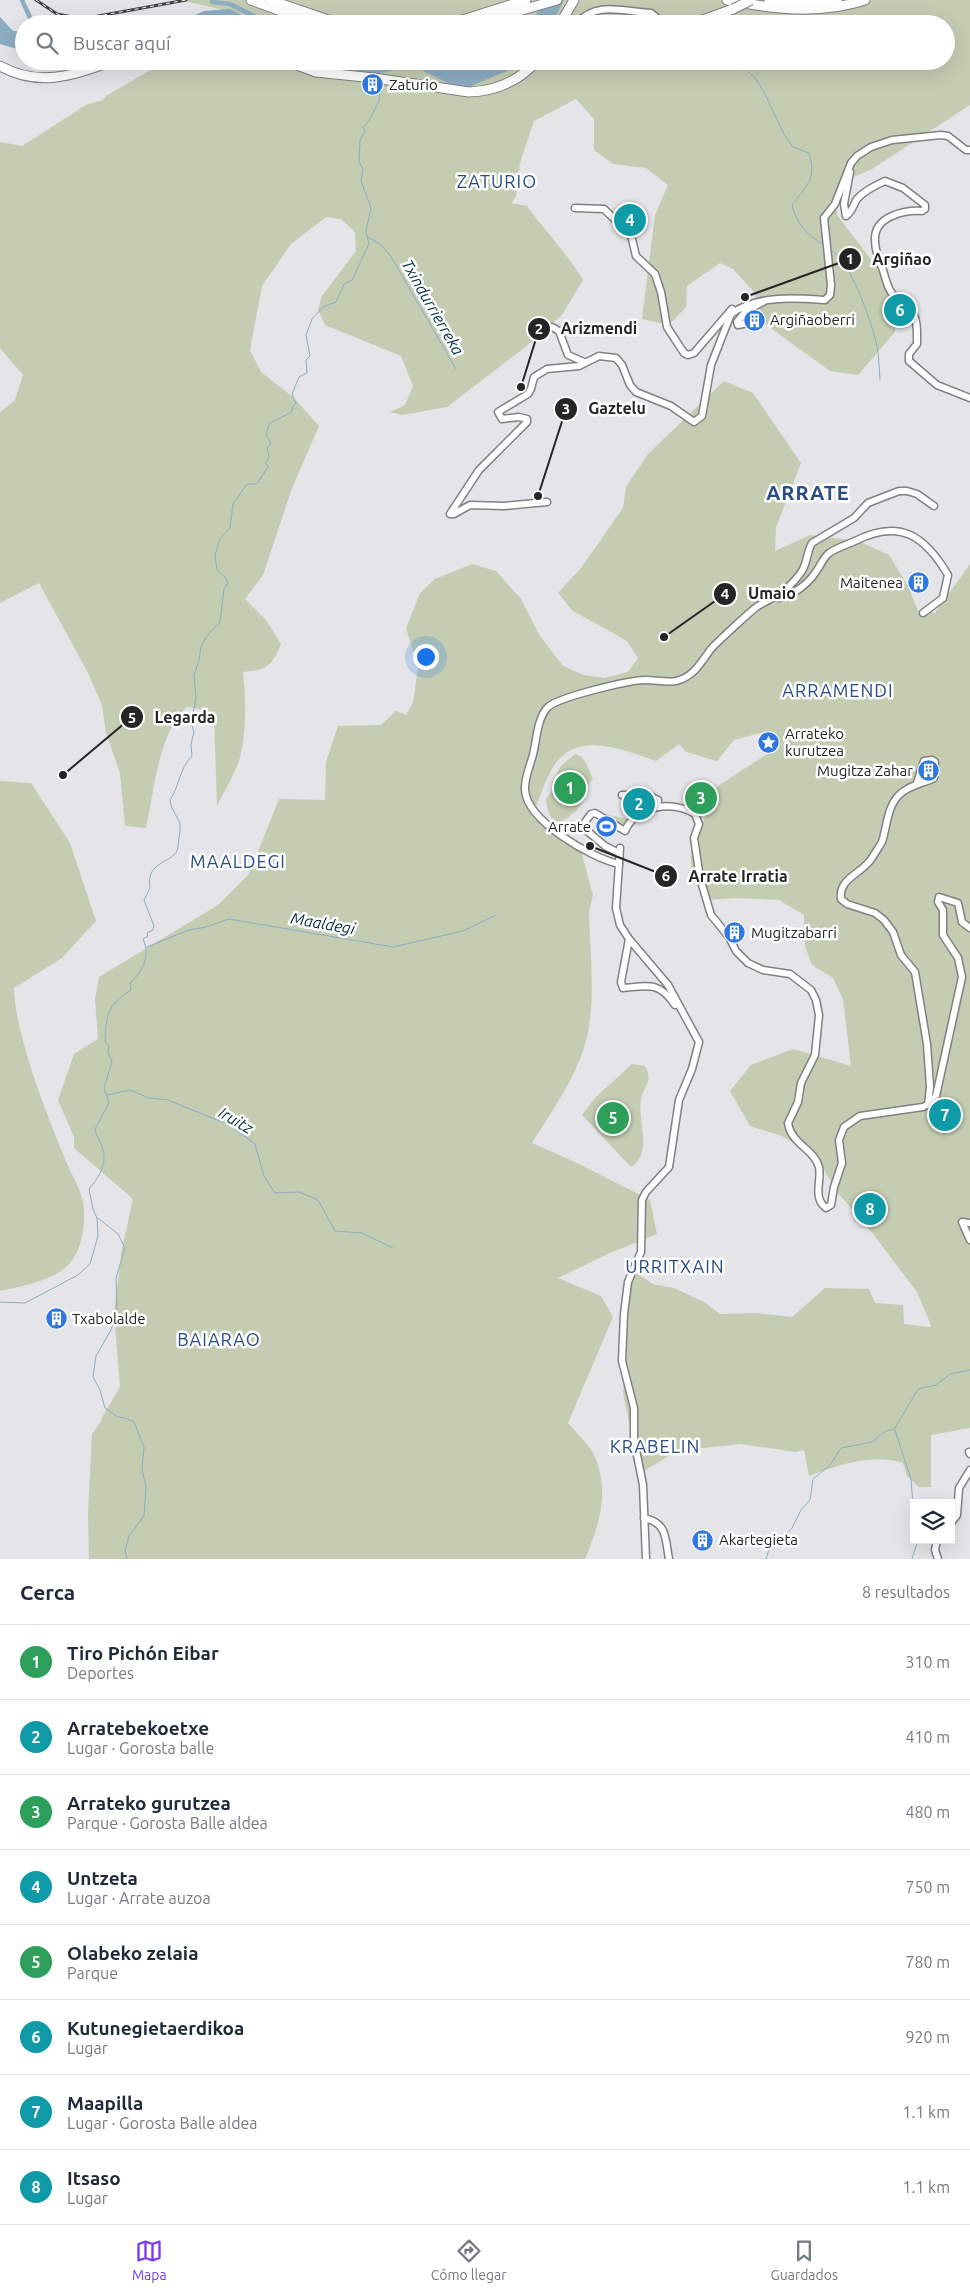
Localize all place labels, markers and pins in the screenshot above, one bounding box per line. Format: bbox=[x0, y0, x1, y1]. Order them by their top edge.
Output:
building icon: Zaturio bbox=[361, 73, 385, 97]
place label: Zaturio bbox=[389, 76, 438, 93]
pin: 4 bbox=[614, 201, 646, 239]
callout: Argiñao bbox=[837, 244, 941, 275]
pin: 6 bbox=[884, 291, 916, 329]
building icon: Argiñaoberri bbox=[742, 308, 766, 332]
place label: Argiñaoberri bbox=[770, 311, 855, 328]
callout: Arizmendi bbox=[526, 313, 648, 344]
callout: Gaztelu bbox=[554, 393, 656, 424]
building icon: Maitenea bbox=[907, 571, 931, 595]
place label: Maitenea bbox=[840, 574, 903, 591]
callout: Umaio bbox=[713, 578, 806, 609]
callout: Legarda bbox=[120, 702, 226, 733]
place label: Arrateko kurutzea bbox=[785, 725, 844, 759]
place icon: Arrateko kurutzea bbox=[757, 731, 781, 755]
building icon: Mugitza Zahar bbox=[917, 759, 941, 783]
place label: Mugitza Zahar bbox=[817, 762, 913, 779]
pin: 1 bbox=[554, 769, 586, 807]
pin: 3 bbox=[685, 779, 717, 817]
pin: 2 bbox=[623, 785, 655, 823]
sports icon: Arrate bbox=[595, 815, 619, 839]
place label: Arrate bbox=[548, 818, 591, 835]
callout: Arrate Irratia bbox=[653, 861, 798, 892]
building icon: Mugitzabarri bbox=[723, 921, 747, 945]
place label: Mugitzabarri bbox=[751, 924, 837, 941]
pin: 7 bbox=[929, 1096, 961, 1134]
pin: 5 bbox=[597, 1099, 629, 1137]
pin: 8 bbox=[854, 1190, 886, 1228]
building icon: Txabolalde bbox=[44, 1307, 68, 1331]
place label: Txabolalde bbox=[72, 1310, 146, 1327]
building icon: Akartegieta bbox=[691, 1528, 715, 1552]
place label: Akartegieta bbox=[719, 1531, 798, 1548]

